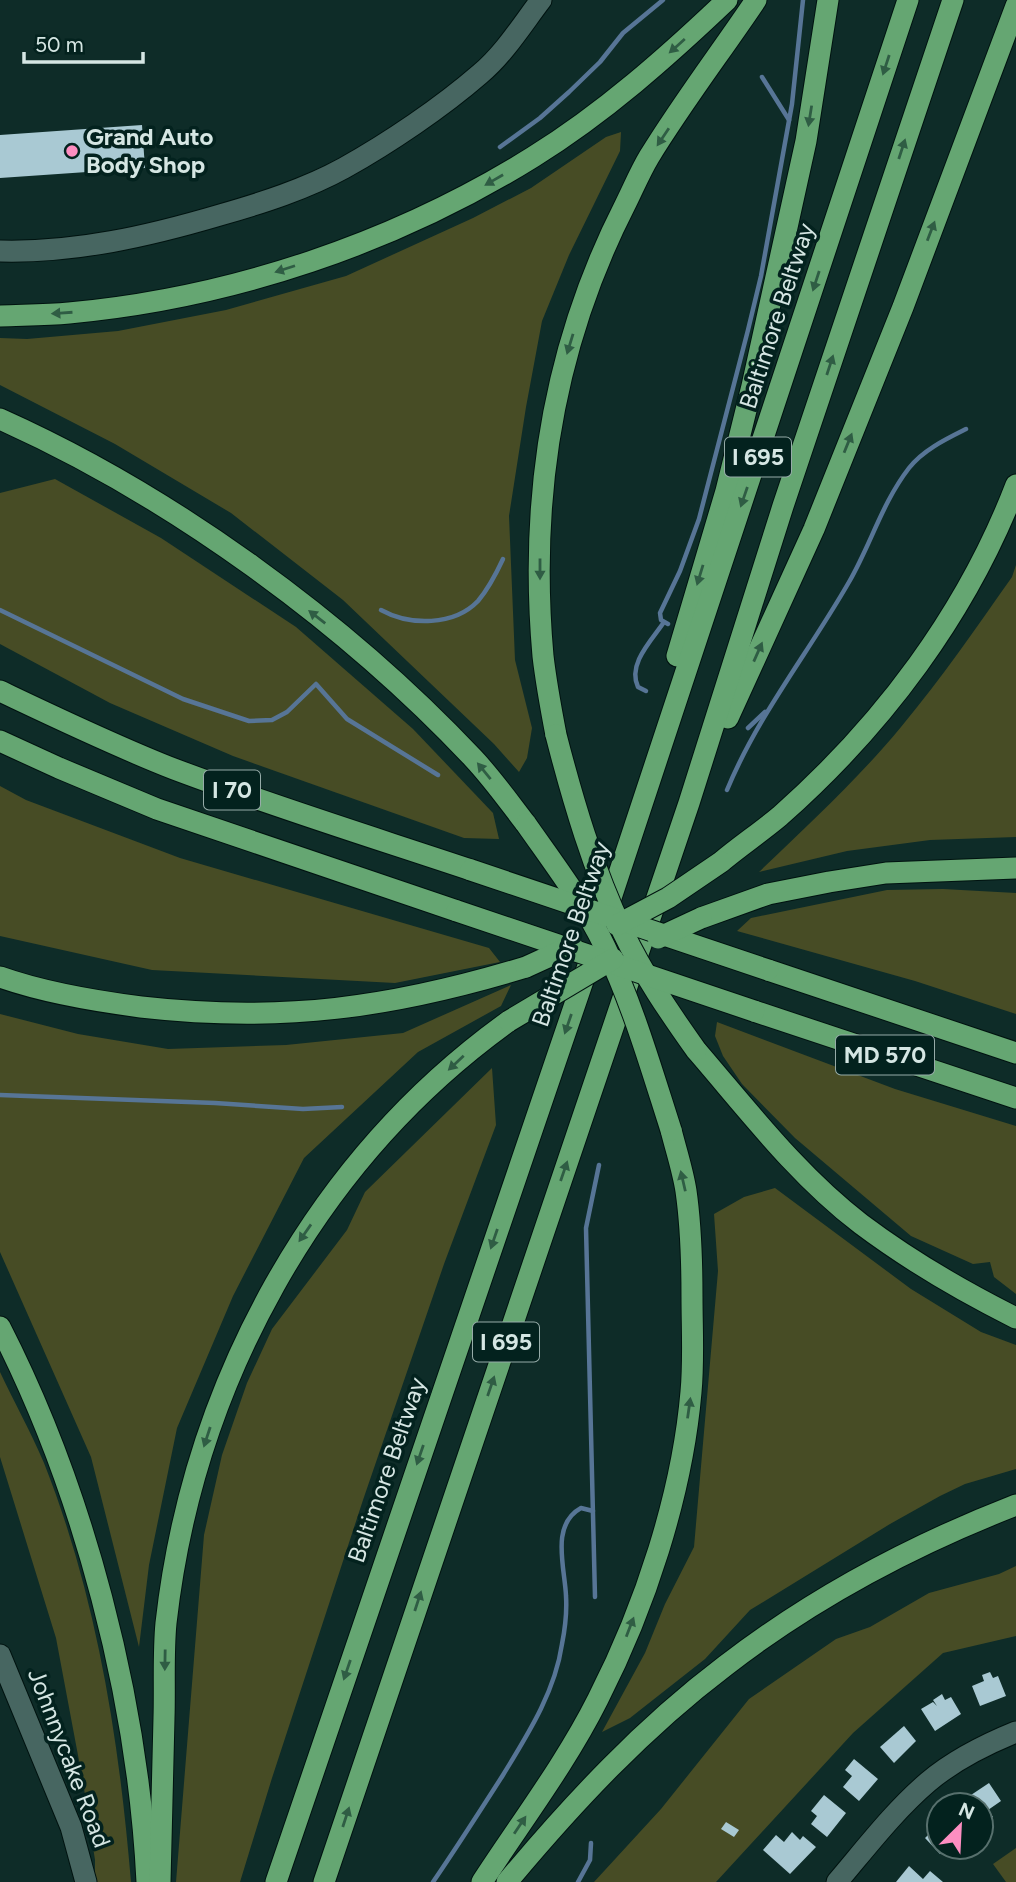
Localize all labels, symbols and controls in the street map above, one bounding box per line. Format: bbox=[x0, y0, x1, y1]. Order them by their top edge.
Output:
scale bar bbox=[24, 21, 144, 65]
text: 50 m bbox=[35, 32, 84, 57]
one-way arrow bbox=[669, 38, 686, 54]
one-way arrow bbox=[881, 54, 891, 75]
one-way arrow bbox=[804, 105, 815, 127]
place label: Grand Auto Body Shop bbox=[86, 122, 214, 179]
one-way arrow bbox=[656, 127, 669, 147]
one-way arrow bbox=[897, 138, 907, 159]
marker: Grand Auto Body Shop bbox=[64, 143, 80, 159]
one-way arrow bbox=[484, 174, 503, 186]
street label: Baltimore Beltway bbox=[733, 219, 820, 412]
one-way arrow bbox=[926, 221, 937, 242]
one-way arrow bbox=[274, 264, 295, 274]
one-way arrow bbox=[810, 271, 821, 292]
one-way arrow bbox=[51, 308, 73, 319]
one-way arrow bbox=[564, 334, 575, 355]
one-way arrow bbox=[825, 354, 836, 375]
one-way arrow bbox=[843, 432, 854, 453]
road number: I 695 bbox=[725, 438, 791, 477]
one-way arrow bbox=[738, 487, 749, 508]
one-way arrow bbox=[534, 558, 546, 580]
one-way arrow bbox=[694, 565, 705, 586]
one-way arrow bbox=[308, 609, 326, 624]
one-way arrow bbox=[752, 642, 764, 662]
one-way arrow bbox=[476, 762, 491, 780]
road number: I 70 bbox=[204, 770, 260, 810]
street label: Baltimore Beltway bbox=[525, 837, 616, 1030]
one-way arrow bbox=[562, 1014, 573, 1035]
road number: MD 570 bbox=[836, 1036, 934, 1074]
one-way arrow bbox=[447, 1055, 465, 1071]
one-way arrow bbox=[559, 1160, 570, 1181]
one-way arrow bbox=[678, 1170, 689, 1192]
one-way arrow bbox=[298, 1224, 312, 1242]
one-way arrow bbox=[488, 1229, 499, 1250]
road number: I 695 bbox=[473, 1322, 539, 1362]
street label: Baltimore Beltway bbox=[341, 1373, 432, 1566]
one-way arrow bbox=[486, 1375, 497, 1396]
one-way arrow bbox=[684, 1396, 695, 1418]
one-way arrow bbox=[202, 1427, 212, 1448]
one-way arrow bbox=[414, 1444, 425, 1465]
one-way arrow bbox=[413, 1591, 424, 1612]
one-way arrow bbox=[625, 1616, 636, 1637]
one-way arrow bbox=[160, 1649, 171, 1671]
one-way arrow bbox=[341, 1660, 352, 1681]
street label: Johnnycake Road bbox=[22, 1664, 117, 1851]
north arrow bbox=[925, 1791, 995, 1861]
text: N bbox=[955, 1797, 978, 1824]
one-way arrow bbox=[341, 1807, 352, 1828]
one-way arrow bbox=[513, 1815, 526, 1835]

